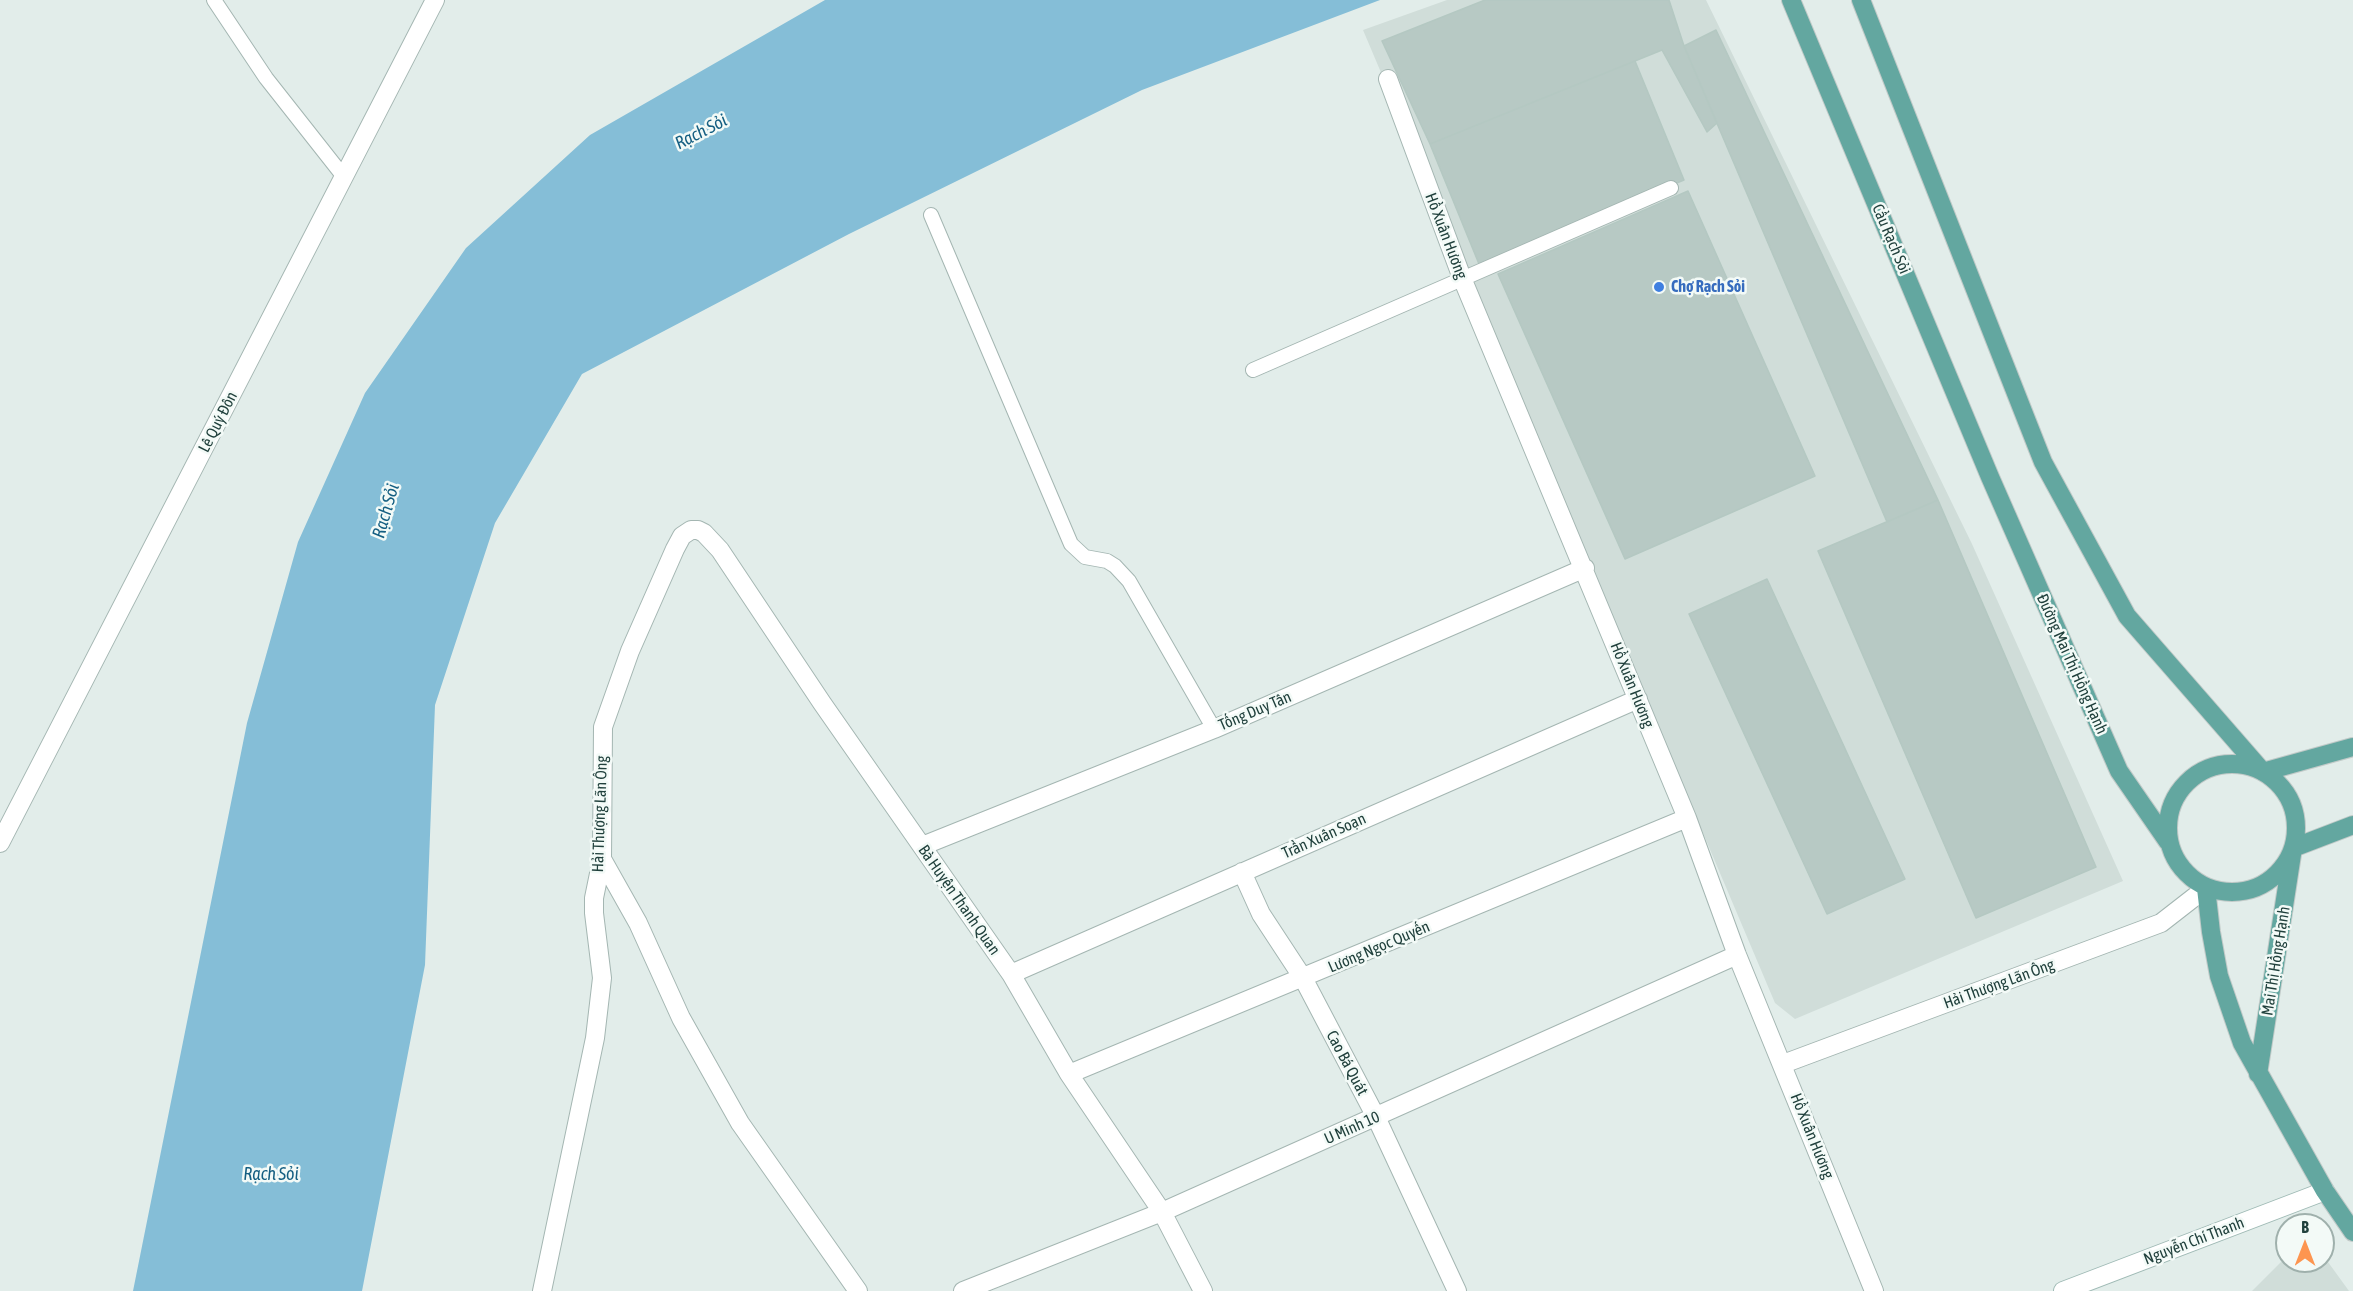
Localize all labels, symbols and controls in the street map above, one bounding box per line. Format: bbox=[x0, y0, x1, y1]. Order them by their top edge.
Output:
water label: Rạch Sỏi bbox=[671, 110, 731, 154]
street label: Hồ Xuân Hương bbox=[1421, 190, 1471, 282]
street label: Cầu Rạch Sỏi bbox=[1868, 201, 1914, 277]
place label: Chợ Rạch Sỏi bbox=[1671, 277, 1745, 297]
marker: Chợ Rạch Sỏi bbox=[1652, 280, 1666, 294]
street label: Lê Quý Đôn bbox=[195, 388, 241, 456]
water label: Rạch Sỏi bbox=[368, 481, 404, 541]
street label: Đường Mai Thị Hồng Hạnh bbox=[2032, 591, 2112, 737]
street label: Hồ Xuân Hương bbox=[1606, 639, 1658, 731]
street label: Tống Duy Tân bbox=[1216, 687, 1294, 735]
street label: Hải Thượng Lãn Ông bbox=[588, 755, 612, 873]
street label: Trần Xuân Soạn bbox=[1279, 809, 1369, 863]
street label: Bà Huyện Thanh Quan bbox=[914, 841, 1004, 959]
street label: Mai Thị Hồng Hạnh bbox=[2258, 905, 2294, 1017]
street label: Lương Ngọc Quyến bbox=[1325, 917, 1433, 977]
street label: Hải Thượng Lãn Ông bbox=[1941, 955, 2057, 1013]
street label: Cao Bá Quát bbox=[1322, 1027, 1372, 1099]
street label: Hồ Xuân Hương bbox=[1786, 1090, 1838, 1182]
street label: U Minh 10 bbox=[1321, 1107, 1383, 1149]
water label: Rạch Sỏi bbox=[243, 1163, 299, 1185]
street label: Nguyễn Chí Thanh bbox=[2141, 1213, 2247, 1269]
north arrow bbox=[2275, 1213, 2335, 1273]
text: B bbox=[2301, 1218, 2309, 1236]

